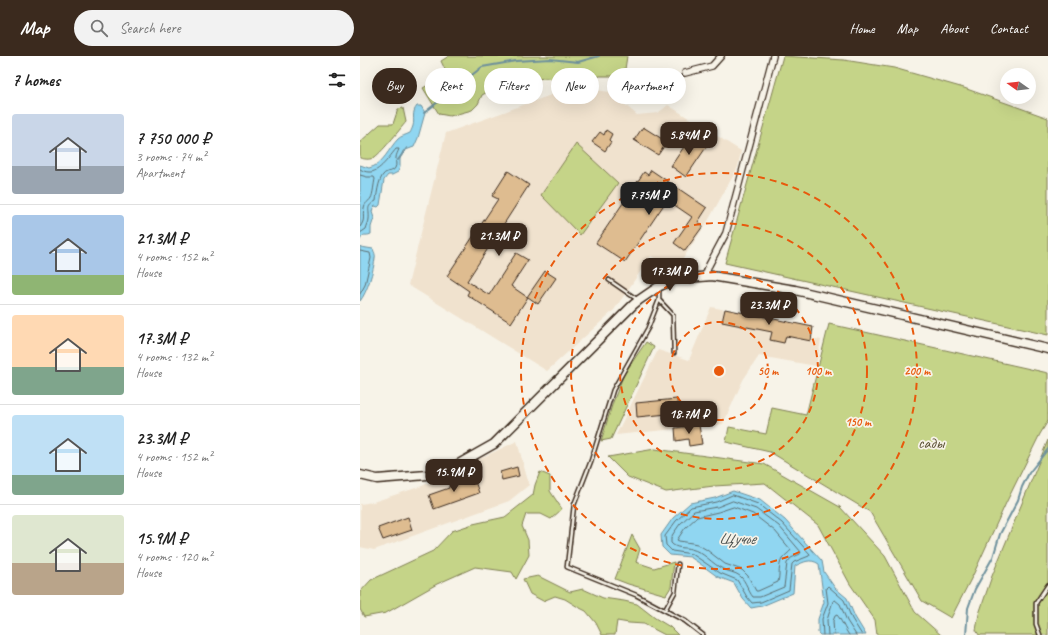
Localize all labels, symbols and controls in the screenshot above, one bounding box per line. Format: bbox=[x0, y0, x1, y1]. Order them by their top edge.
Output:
search box bbox=[74, 10, 354, 46]
text: Map bbox=[20, 16, 50, 40]
icon: search bbox=[88, 17, 110, 39]
text: Search here bbox=[120, 19, 181, 38]
text: Home bbox=[849, 20, 875, 37]
text: Map bbox=[897, 20, 918, 37]
text: About bbox=[940, 20, 968, 37]
text: Contact bbox=[990, 20, 1028, 37]
chip: Buy bbox=[372, 68, 417, 104]
chip: Rent bbox=[425, 68, 476, 104]
chip: Filters bbox=[484, 68, 543, 104]
chip: New bbox=[551, 68, 599, 104]
chip: Apartment bbox=[607, 68, 686, 104]
north arrow bbox=[1000, 68, 1036, 104]
map controls bbox=[1000, 68, 1036, 104]
icon: filters bbox=[326, 69, 348, 91]
text: 7 homes bbox=[12, 70, 60, 91]
pin: 5.84M ₽ bbox=[652, 122, 726, 156]
text: 5.84M ₽ bbox=[669, 127, 709, 143]
text: 7 750 000 ₽ bbox=[136, 128, 210, 149]
icon: home bbox=[44, 130, 92, 178]
text: 3 rooms · 74 m² bbox=[136, 149, 206, 165]
text: Apartment bbox=[136, 165, 184, 181]
pin: 7.75M ₽ bbox=[612, 182, 686, 216]
text: 7.75M ₽ bbox=[629, 187, 669, 203]
pin: 21.3M ₽ bbox=[462, 223, 536, 257]
text: 21.3M ₽ bbox=[136, 228, 188, 249]
text: 21.3M ₽ bbox=[479, 228, 519, 244]
icon: home bbox=[44, 231, 92, 279]
text: 4 rooms · 152 m² bbox=[136, 249, 212, 265]
pin: 17.3M ₽ bbox=[633, 258, 707, 292]
text: 17.3M ₽ bbox=[650, 263, 690, 279]
text: House bbox=[136, 265, 161, 281]
pin: 23.3M ₽ bbox=[732, 292, 806, 326]
text: 23.3M ₽ bbox=[749, 297, 789, 313]
text: 17.3M ₽ bbox=[136, 328, 188, 349]
icon: home bbox=[44, 331, 92, 379]
text: 4 rooms · 132 m² bbox=[136, 349, 212, 365]
text: 50 m bbox=[758, 363, 779, 379]
text: 100 m bbox=[805, 363, 832, 379]
text: 200 m bbox=[904, 363, 931, 379]
centre of rings bbox=[712, 364, 726, 378]
text: House bbox=[136, 365, 161, 381]
pin: 18.7M ₽ bbox=[652, 401, 726, 435]
text: 18.7M ₽ bbox=[669, 406, 709, 422]
text: 150 m bbox=[845, 414, 872, 430]
text: 23.3M ₽ bbox=[136, 428, 188, 449]
icon: home bbox=[44, 431, 92, 479]
park label: сады bbox=[918, 433, 946, 453]
text: 4 rooms · 152 m² bbox=[136, 449, 212, 465]
pin: 15.9M ₽ bbox=[417, 459, 491, 493]
text: 15.9M ₽ bbox=[434, 464, 474, 480]
text: House bbox=[136, 465, 161, 481]
text: 15.9M ₽ bbox=[136, 528, 187, 549]
water label: Щучье bbox=[719, 528, 757, 549]
icon: home bbox=[44, 531, 92, 579]
text: 4 rooms · 120 m² bbox=[136, 549, 212, 565]
text: House bbox=[136, 565, 161, 581]

